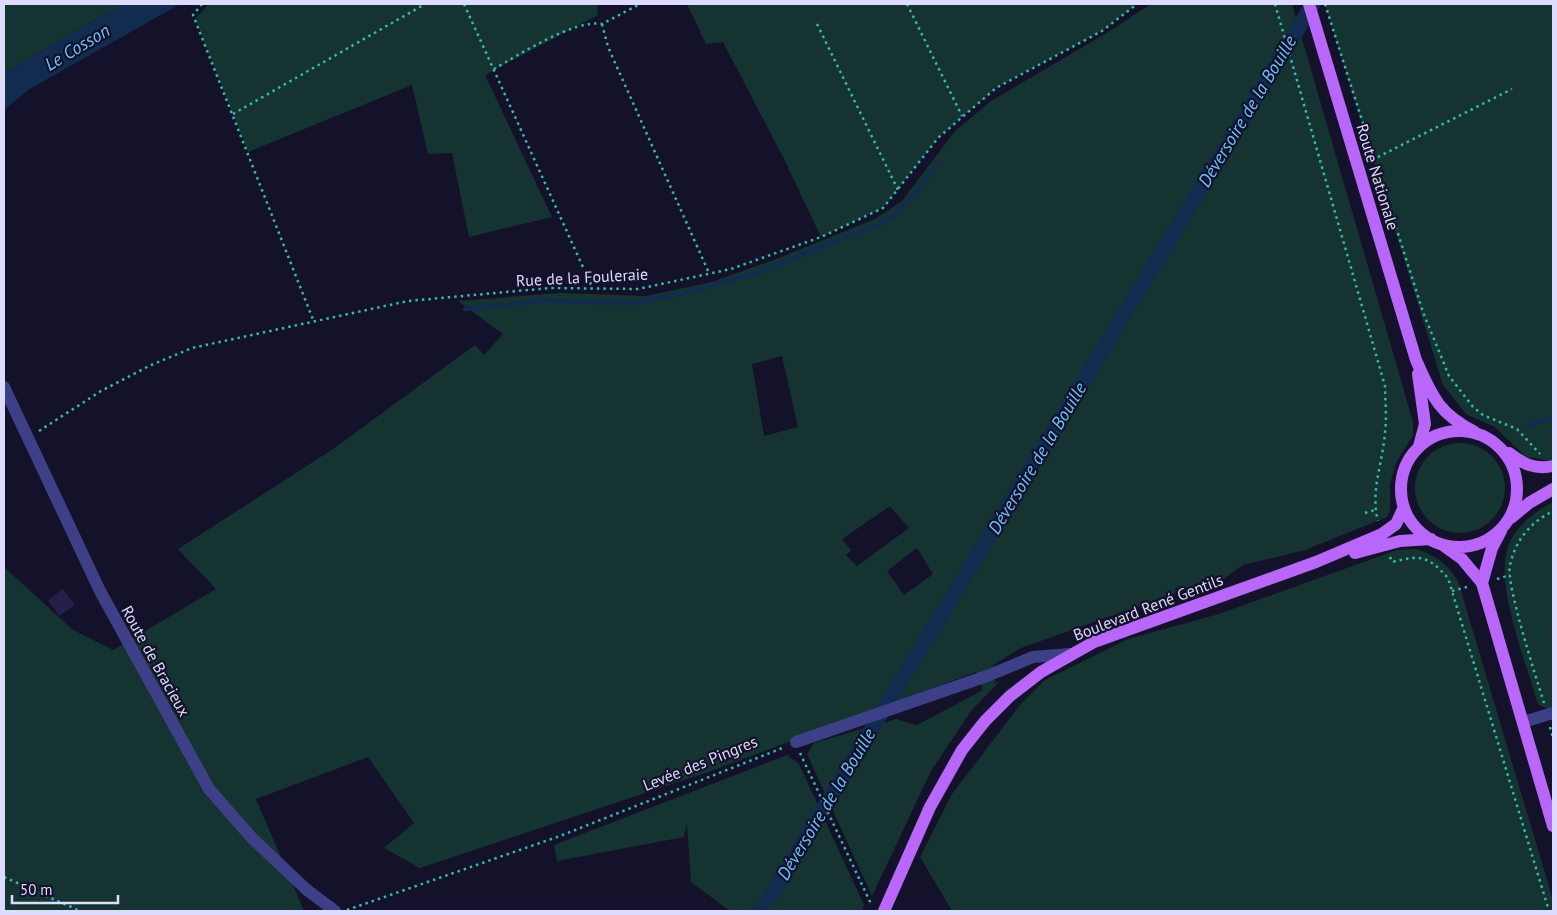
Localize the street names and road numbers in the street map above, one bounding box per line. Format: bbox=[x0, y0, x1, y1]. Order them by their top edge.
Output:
street label: Route Nationale bbox=[1352, 121, 1404, 233]
street label: Rue de la Fouleraie bbox=[515, 264, 649, 290]
street label: Boulevard René Gentils bbox=[1070, 569, 1226, 645]
street label: Route de Bracieux bbox=[117, 602, 195, 720]
street label: Levée des Pingres bbox=[640, 731, 760, 795]

